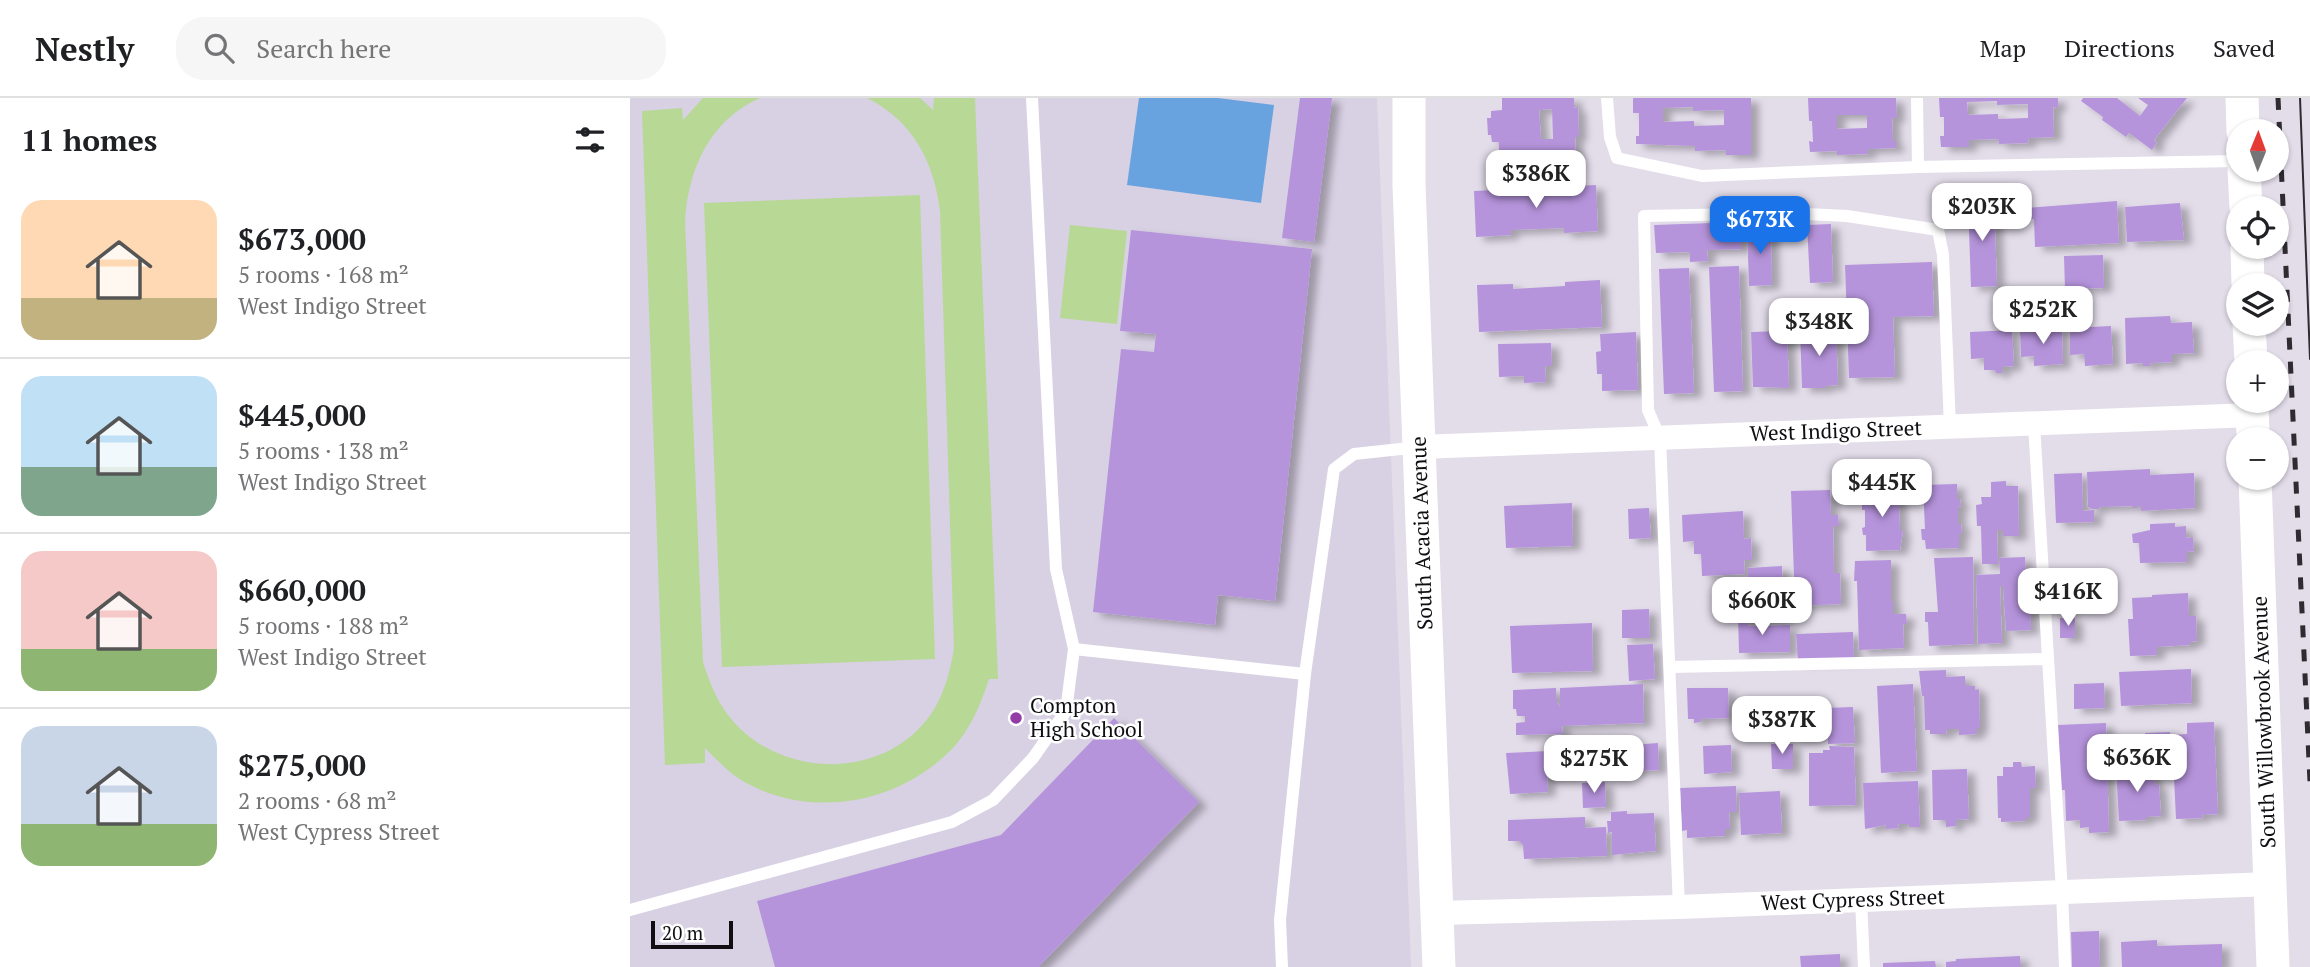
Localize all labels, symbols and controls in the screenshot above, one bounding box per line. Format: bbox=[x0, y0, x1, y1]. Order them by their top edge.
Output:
search box bbox=[176, 17, 666, 80]
text: Nestly bbox=[35, 27, 134, 70]
icon: search bbox=[200, 29, 238, 67]
text: Search here bbox=[256, 31, 391, 65]
text: Map bbox=[1980, 32, 2026, 64]
text: Directions bbox=[2064, 32, 2175, 64]
text: Saved bbox=[2213, 32, 2275, 64]
north arrow bbox=[2226, 119, 2289, 182]
map controls bbox=[2226, 119, 2289, 490]
text: 11 homes bbox=[21, 120, 157, 160]
icon: filters bbox=[571, 121, 609, 159]
pin: $386K bbox=[1487, 150, 1585, 210]
text: $386K bbox=[1502, 157, 1570, 188]
pin: $203K bbox=[1933, 184, 2031, 243]
text: $203K bbox=[1948, 190, 2016, 221]
button: locate bbox=[2226, 196, 2289, 259]
pin: $673K bbox=[1711, 197, 1809, 256]
text: $673K bbox=[1726, 203, 1794, 234]
text: $673,000 bbox=[238, 219, 366, 259]
icon: home bbox=[77, 228, 161, 312]
text: 5 rooms · 168 m² bbox=[238, 259, 409, 290]
button: layers bbox=[2226, 273, 2289, 336]
pin: $252K bbox=[1994, 286, 2092, 346]
text: West Indigo Street bbox=[238, 290, 427, 321]
text: $252K bbox=[2009, 293, 2077, 324]
pin: $348K bbox=[1770, 299, 1868, 358]
text: $348K bbox=[1785, 305, 1853, 336]
button: + bbox=[2226, 350, 2289, 413]
text: $445,000 bbox=[238, 395, 366, 435]
icon: home bbox=[77, 404, 161, 488]
street label: West Indigo Street bbox=[1749, 413, 1923, 447]
button: − bbox=[2226, 427, 2289, 490]
text: 5 rooms · 138 m² bbox=[238, 435, 409, 466]
street label: South Acacia Avenue bbox=[1404, 436, 1438, 630]
pin: $445K bbox=[1833, 460, 1931, 519]
text: West Indigo Street bbox=[238, 466, 427, 497]
text: $445K bbox=[1848, 466, 1916, 497]
pin: $416K bbox=[2019, 568, 2117, 628]
text: $660,000 bbox=[238, 570, 366, 610]
text: $416K bbox=[2034, 575, 2102, 606]
pin: $660K bbox=[1713, 578, 1811, 637]
icon: home bbox=[77, 579, 161, 663]
text: $660K bbox=[1728, 584, 1796, 615]
street label: South Willowbrook Avenue bbox=[2245, 595, 2281, 849]
text: 5 rooms · 188 m² bbox=[238, 610, 409, 641]
text: West Indigo Street bbox=[238, 641, 427, 672]
place label: Compton High School bbox=[1030, 691, 1143, 743]
pin: $387K bbox=[1733, 696, 1831, 756]
text: $387K bbox=[1748, 703, 1816, 734]
marker: Compton High School bbox=[1008, 710, 1024, 726]
pin: $636K bbox=[2088, 734, 2186, 794]
pin: $275K bbox=[1545, 736, 1643, 795]
text: $636K bbox=[2103, 741, 2171, 772]
text: $275K bbox=[1560, 742, 1628, 773]
text: $275,000 bbox=[238, 745, 366, 785]
icon: home bbox=[77, 754, 161, 838]
text: 2 rooms · 68 m² bbox=[238, 785, 397, 816]
text: West Cypress Street bbox=[238, 816, 440, 847]
street label: West Cypress Street bbox=[1760, 882, 1946, 916]
scale bar bbox=[651, 918, 733, 950]
text: 20 m bbox=[662, 920, 703, 945]

